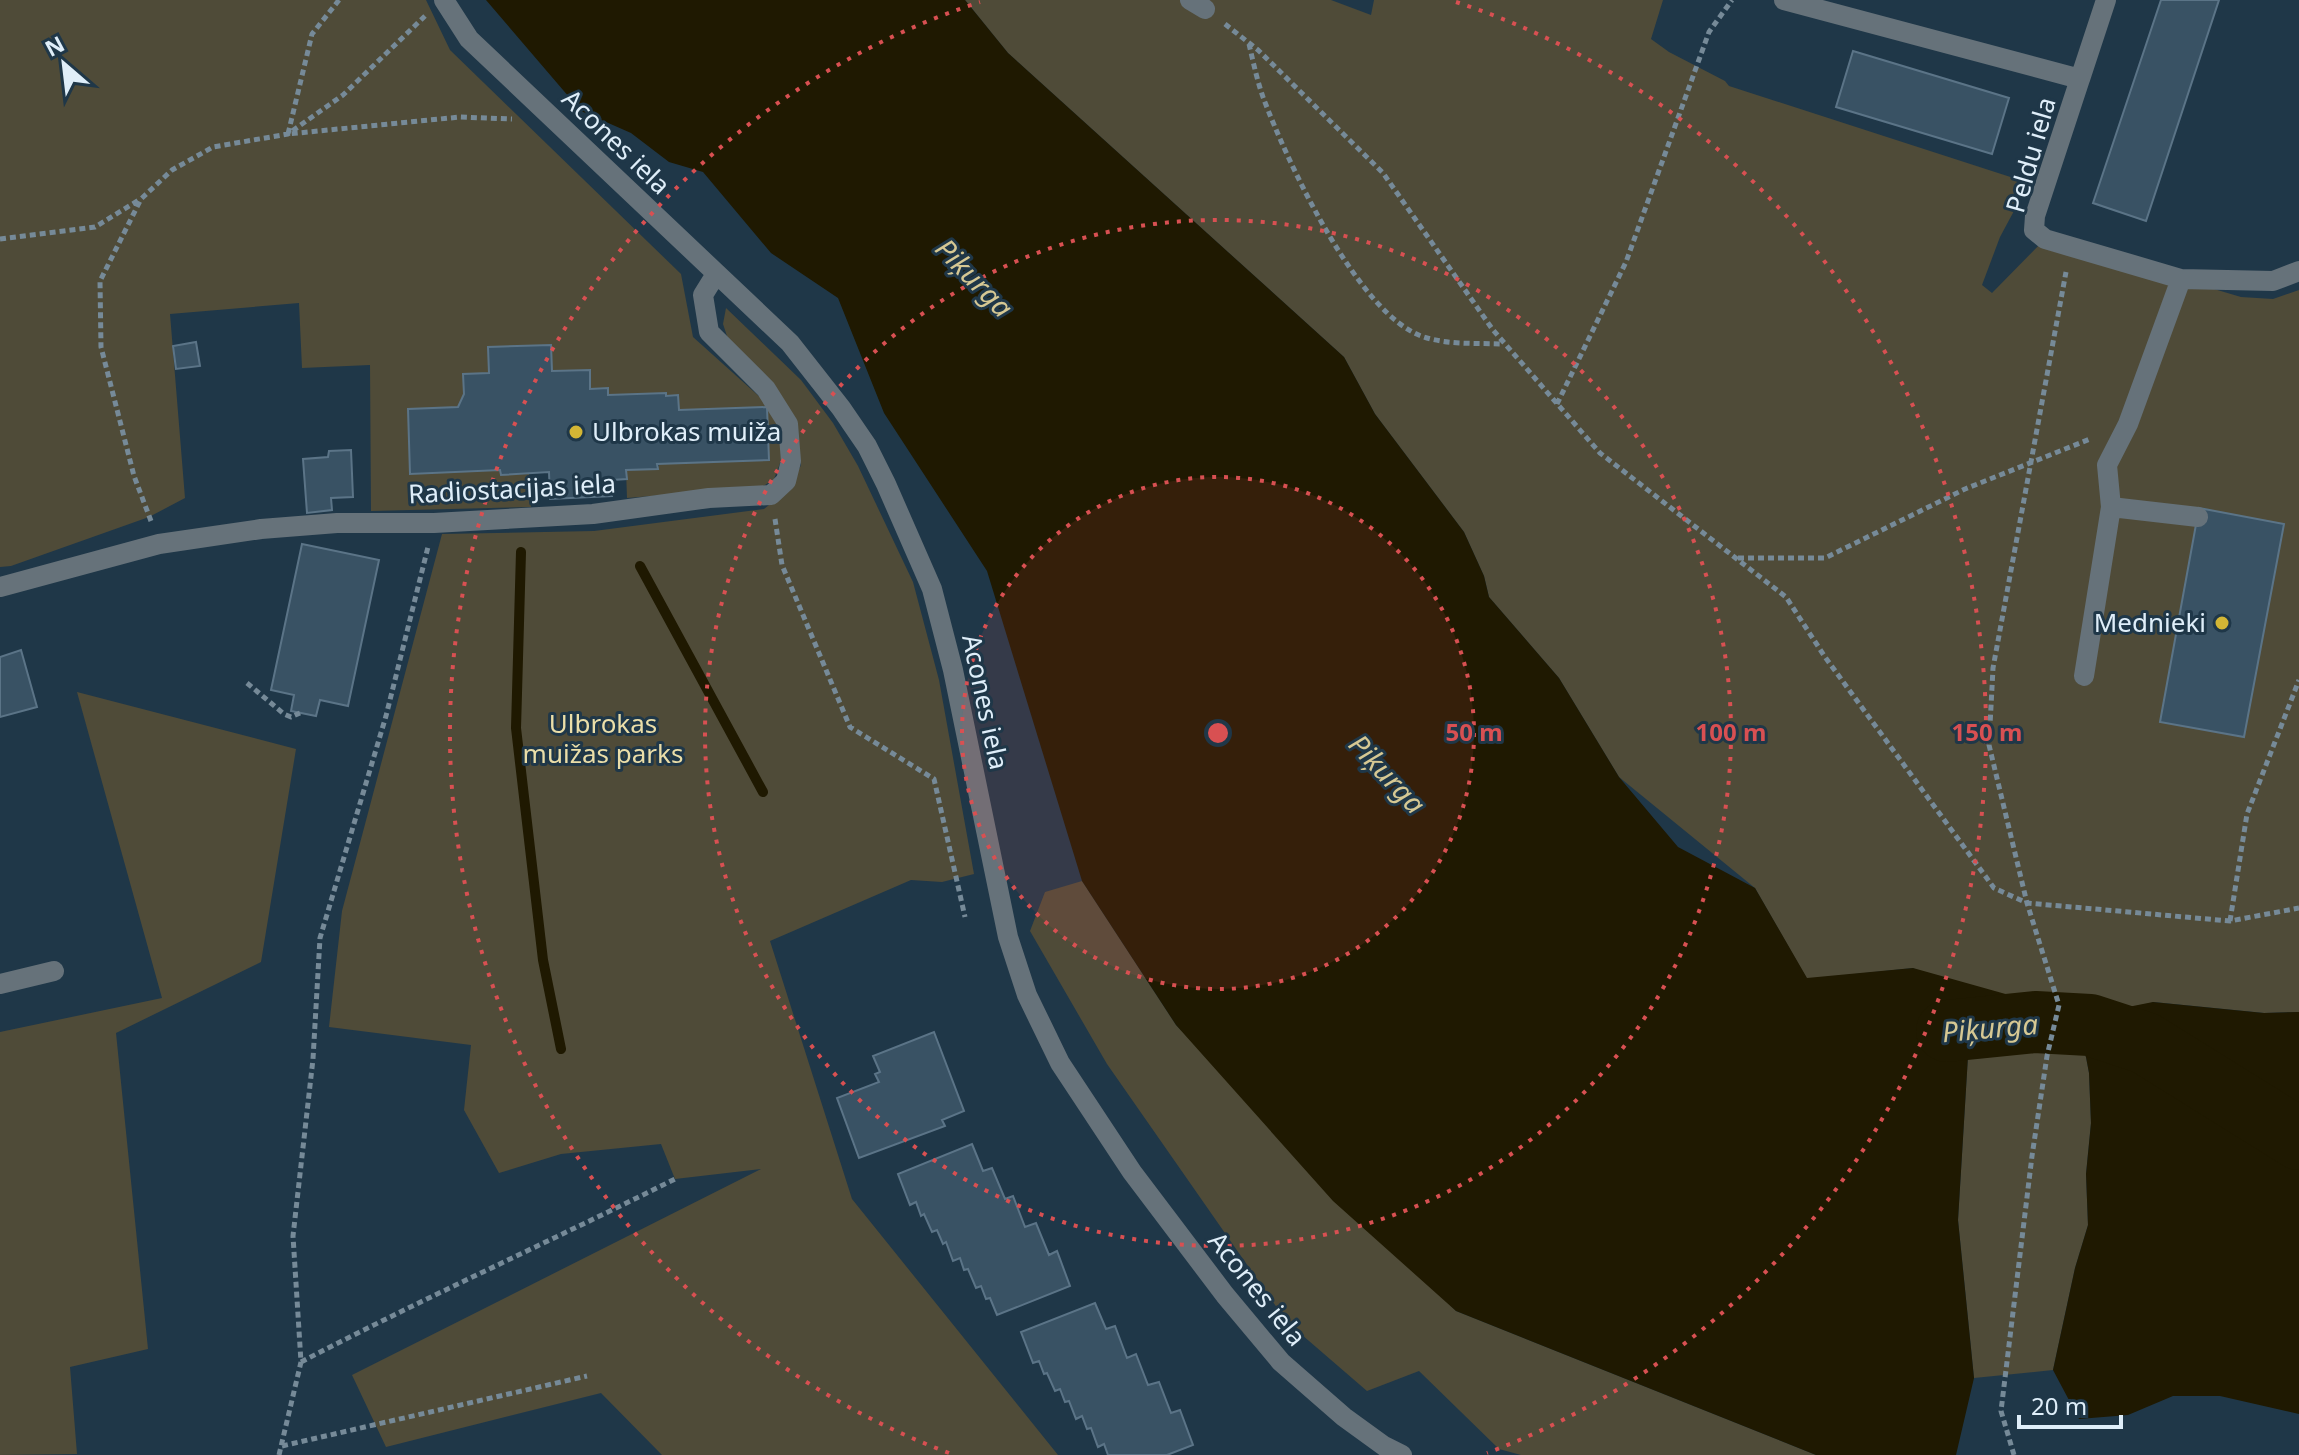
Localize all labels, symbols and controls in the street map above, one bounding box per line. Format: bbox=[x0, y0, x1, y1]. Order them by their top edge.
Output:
north arrow bbox=[24, 24, 104, 104]
text: N bbox=[39, 28, 69, 63]
street label: Acones iela bbox=[555, 81, 679, 202]
street label: Peldu iela bbox=[1996, 93, 2064, 217]
water label: Piķurga bbox=[928, 230, 1022, 325]
place label: Ulbrokas muiža bbox=[592, 413, 781, 449]
marker: Ulbrokas muiža bbox=[567, 423, 585, 441]
street label: Radiostacijas iela bbox=[407, 465, 617, 511]
place label: Mednieki bbox=[2094, 604, 2206, 640]
marker: Mednieki bbox=[2213, 614, 2231, 632]
street label: Acones iela bbox=[954, 631, 1018, 773]
park label: Ulbrokas muižas parks bbox=[523, 705, 683, 771]
text: 50 m bbox=[1445, 715, 1503, 748]
text: 100 m bbox=[1696, 715, 1766, 748]
text: 150 m bbox=[1952, 715, 2022, 748]
centre of rings bbox=[1204, 719, 1232, 747]
water label: Piķurga bbox=[1341, 725, 1434, 822]
water label: Piķurga bbox=[1940, 1004, 2040, 1050]
street label: Acones iela bbox=[1201, 1224, 1315, 1353]
scale bar bbox=[2019, 1379, 2121, 1429]
text: 20 m bbox=[2031, 1389, 2087, 1422]

